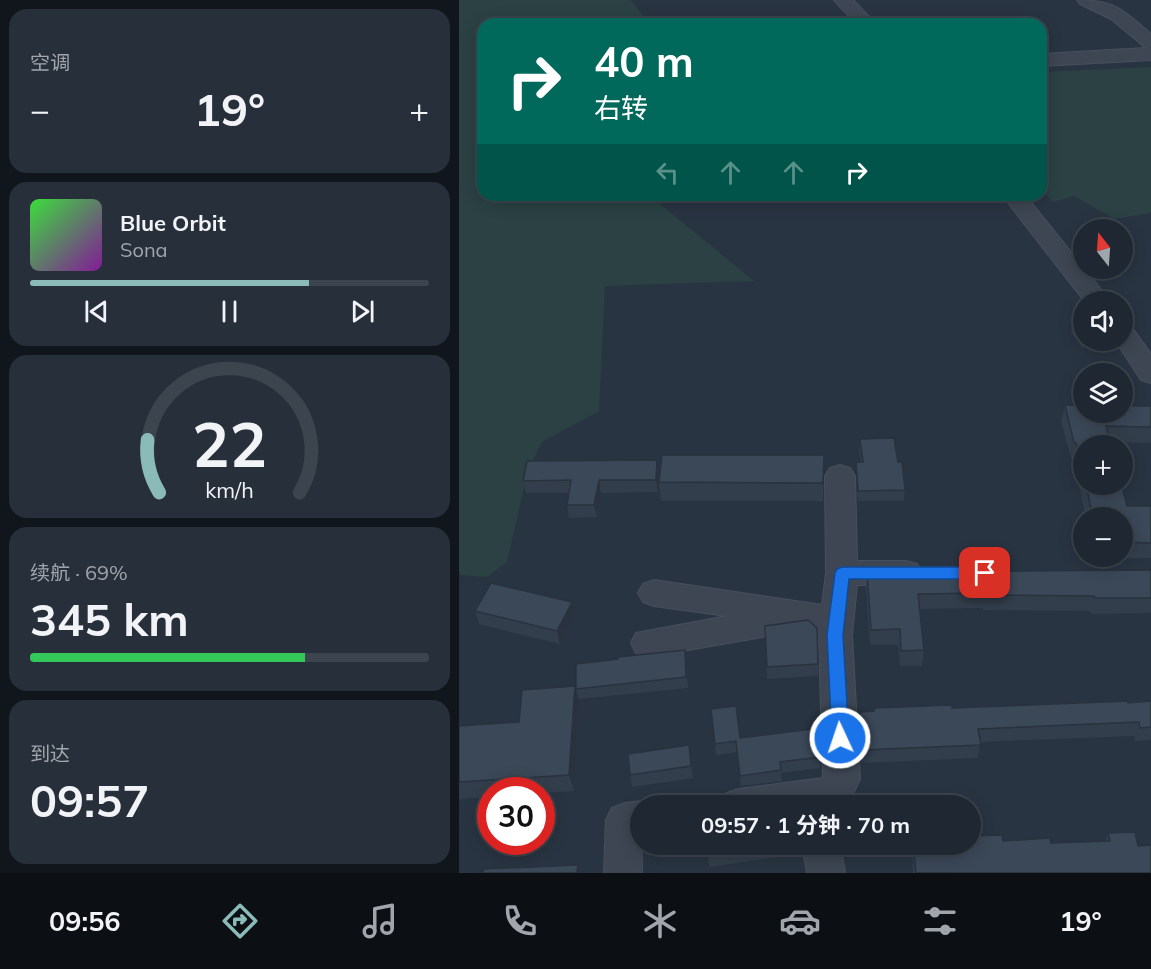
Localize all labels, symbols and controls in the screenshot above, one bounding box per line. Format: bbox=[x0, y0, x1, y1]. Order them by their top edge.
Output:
text: 40 m bbox=[594, 35, 694, 88]
icon: right bbox=[495, 42, 573, 120]
text: 空调 bbox=[30, 50, 70, 75]
text: 19° bbox=[194, 81, 265, 137]
text: − bbox=[30, 89, 50, 130]
text: + bbox=[409, 89, 429, 130]
text: 右转 bbox=[594, 91, 648, 125]
icon: left bbox=[651, 156, 684, 189]
icon: ahead bbox=[714, 156, 747, 189]
icon: ahead bbox=[777, 156, 810, 189]
icon: right bbox=[840, 156, 873, 189]
text: Blue Orbit bbox=[120, 209, 226, 237]
north arrow bbox=[1073, 219, 1133, 279]
map controls bbox=[1073, 219, 1133, 567]
text: Sona bbox=[120, 237, 168, 262]
button: sound bbox=[1073, 291, 1133, 351]
icon: previous bbox=[80, 295, 113, 328]
icon: pause bbox=[213, 295, 246, 328]
icon: next bbox=[346, 295, 379, 328]
button: layers bbox=[1073, 363, 1133, 423]
text: 22 bbox=[192, 405, 267, 484]
button: + bbox=[1073, 435, 1133, 495]
text: km/h bbox=[205, 477, 254, 504]
button: − bbox=[1073, 507, 1133, 567]
pin bbox=[959, 547, 1010, 598]
icon: arrive bbox=[968, 556, 1001, 589]
text: 续航 · 69% bbox=[30, 560, 128, 585]
text: 345 km bbox=[30, 591, 189, 647]
position arrow bbox=[808, 706, 872, 770]
text: 到达 bbox=[30, 741, 70, 766]
text: 09:57 bbox=[30, 772, 149, 828]
speed limit sign: 30 bbox=[477, 777, 555, 855]
text: 09:57 · 1 分钟 · 70 m bbox=[701, 811, 910, 839]
icon: directions bbox=[219, 900, 261, 942]
icon: music bbox=[359, 900, 401, 942]
icon: phone bbox=[499, 900, 541, 942]
icon: climate bbox=[639, 900, 681, 942]
icon: car bbox=[779, 900, 821, 942]
icon: filters bbox=[919, 900, 961, 942]
text: 09:56 bbox=[49, 904, 121, 938]
text: 19° bbox=[1059, 904, 1102, 938]

